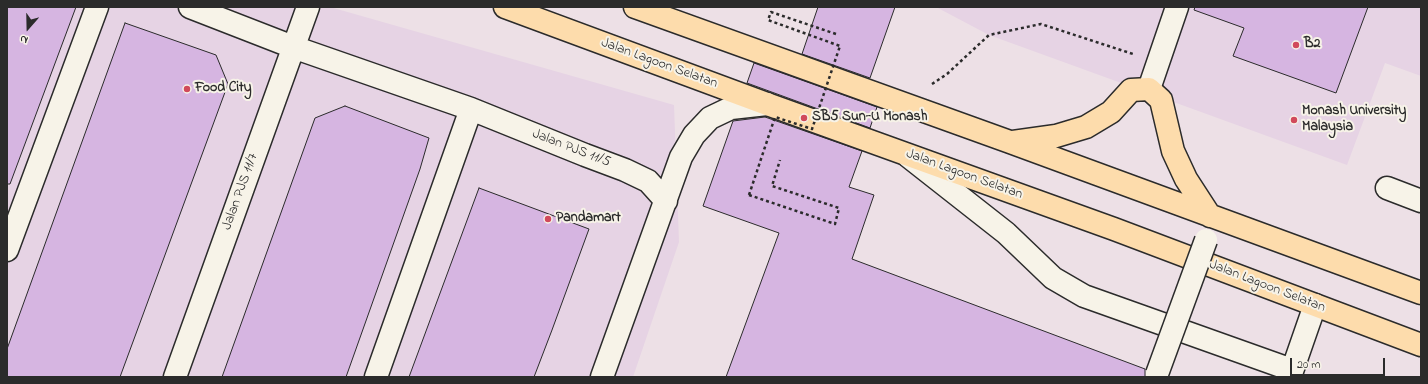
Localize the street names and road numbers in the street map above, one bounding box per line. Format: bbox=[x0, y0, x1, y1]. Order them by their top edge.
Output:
street label: Jalan Lagoon Selatan bbox=[598, 35, 720, 93]
street label: Jalan PJS 11/5 bbox=[529, 126, 613, 172]
street label: Jalan Lagoon Selatan bbox=[903, 146, 1025, 204]
street label: Jalan PJS 11/7 bbox=[219, 151, 263, 233]
street label: Jalan Lagoon Selatan bbox=[1207, 257, 1327, 317]

